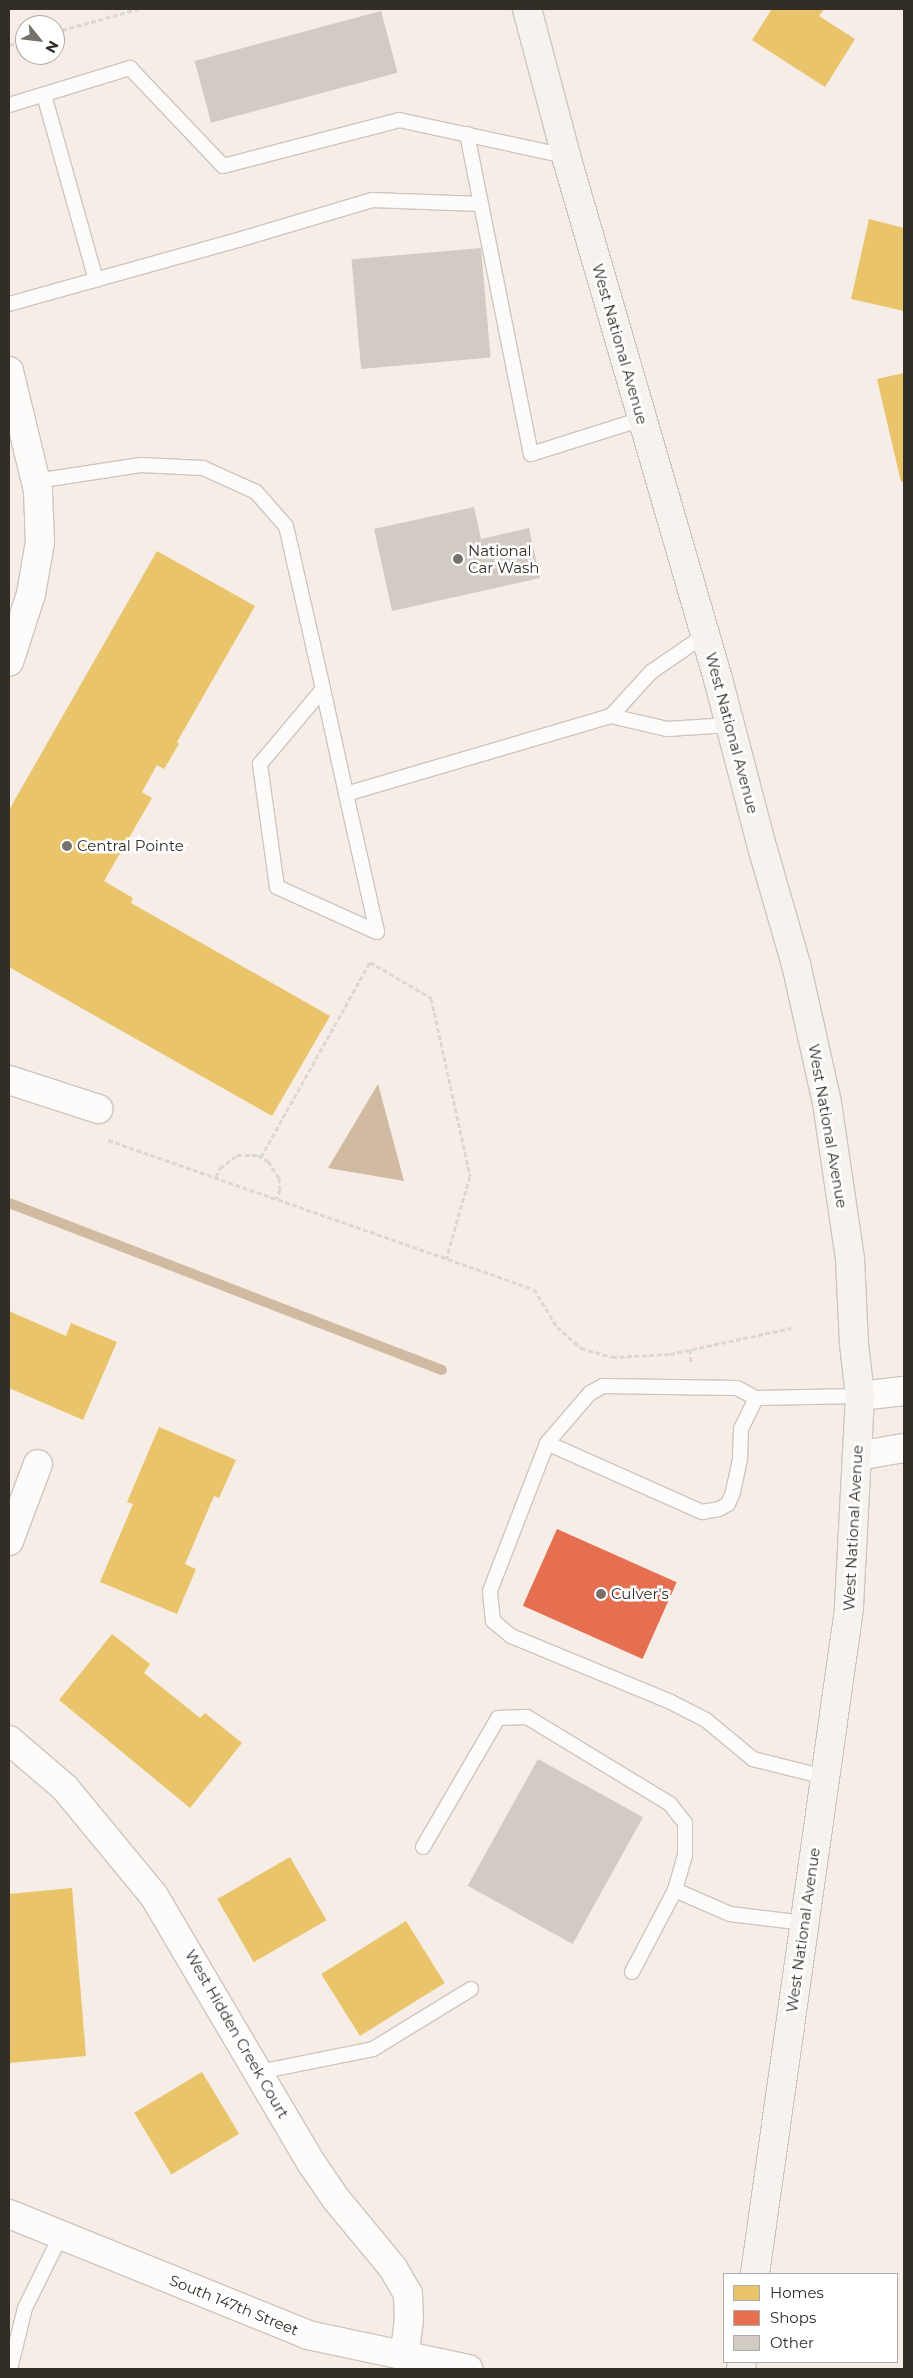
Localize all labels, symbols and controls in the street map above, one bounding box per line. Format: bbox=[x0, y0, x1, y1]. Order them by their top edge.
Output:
north arrow bbox=[15, 15, 65, 65]
text: N bbox=[42, 37, 63, 56]
street label: West National Avenue bbox=[588, 262, 652, 426]
place label: National Car Wash bbox=[468, 541, 539, 576]
marker: National Car Wash bbox=[452, 553, 464, 565]
street label: West National Avenue bbox=[702, 650, 762, 816]
place label: Central Pointe bbox=[77, 837, 184, 855]
marker: Central Pointe bbox=[61, 840, 73, 852]
street label: West National Avenue bbox=[805, 1043, 851, 1209]
street label: West National Avenue bbox=[840, 1444, 866, 1612]
place label: Culver's bbox=[611, 1585, 669, 1603]
marker: Culver's bbox=[595, 1588, 607, 1600]
street label: West National Avenue bbox=[783, 1846, 823, 2014]
street label: West Hidden Creek Court bbox=[181, 1947, 293, 2121]
street label: South 147th Street bbox=[167, 2271, 301, 2339]
legend bbox=[723, 2273, 898, 2363]
text: Homes bbox=[770, 2283, 824, 2302]
text: Shops bbox=[770, 2308, 816, 2327]
text: Other bbox=[770, 2333, 814, 2352]

